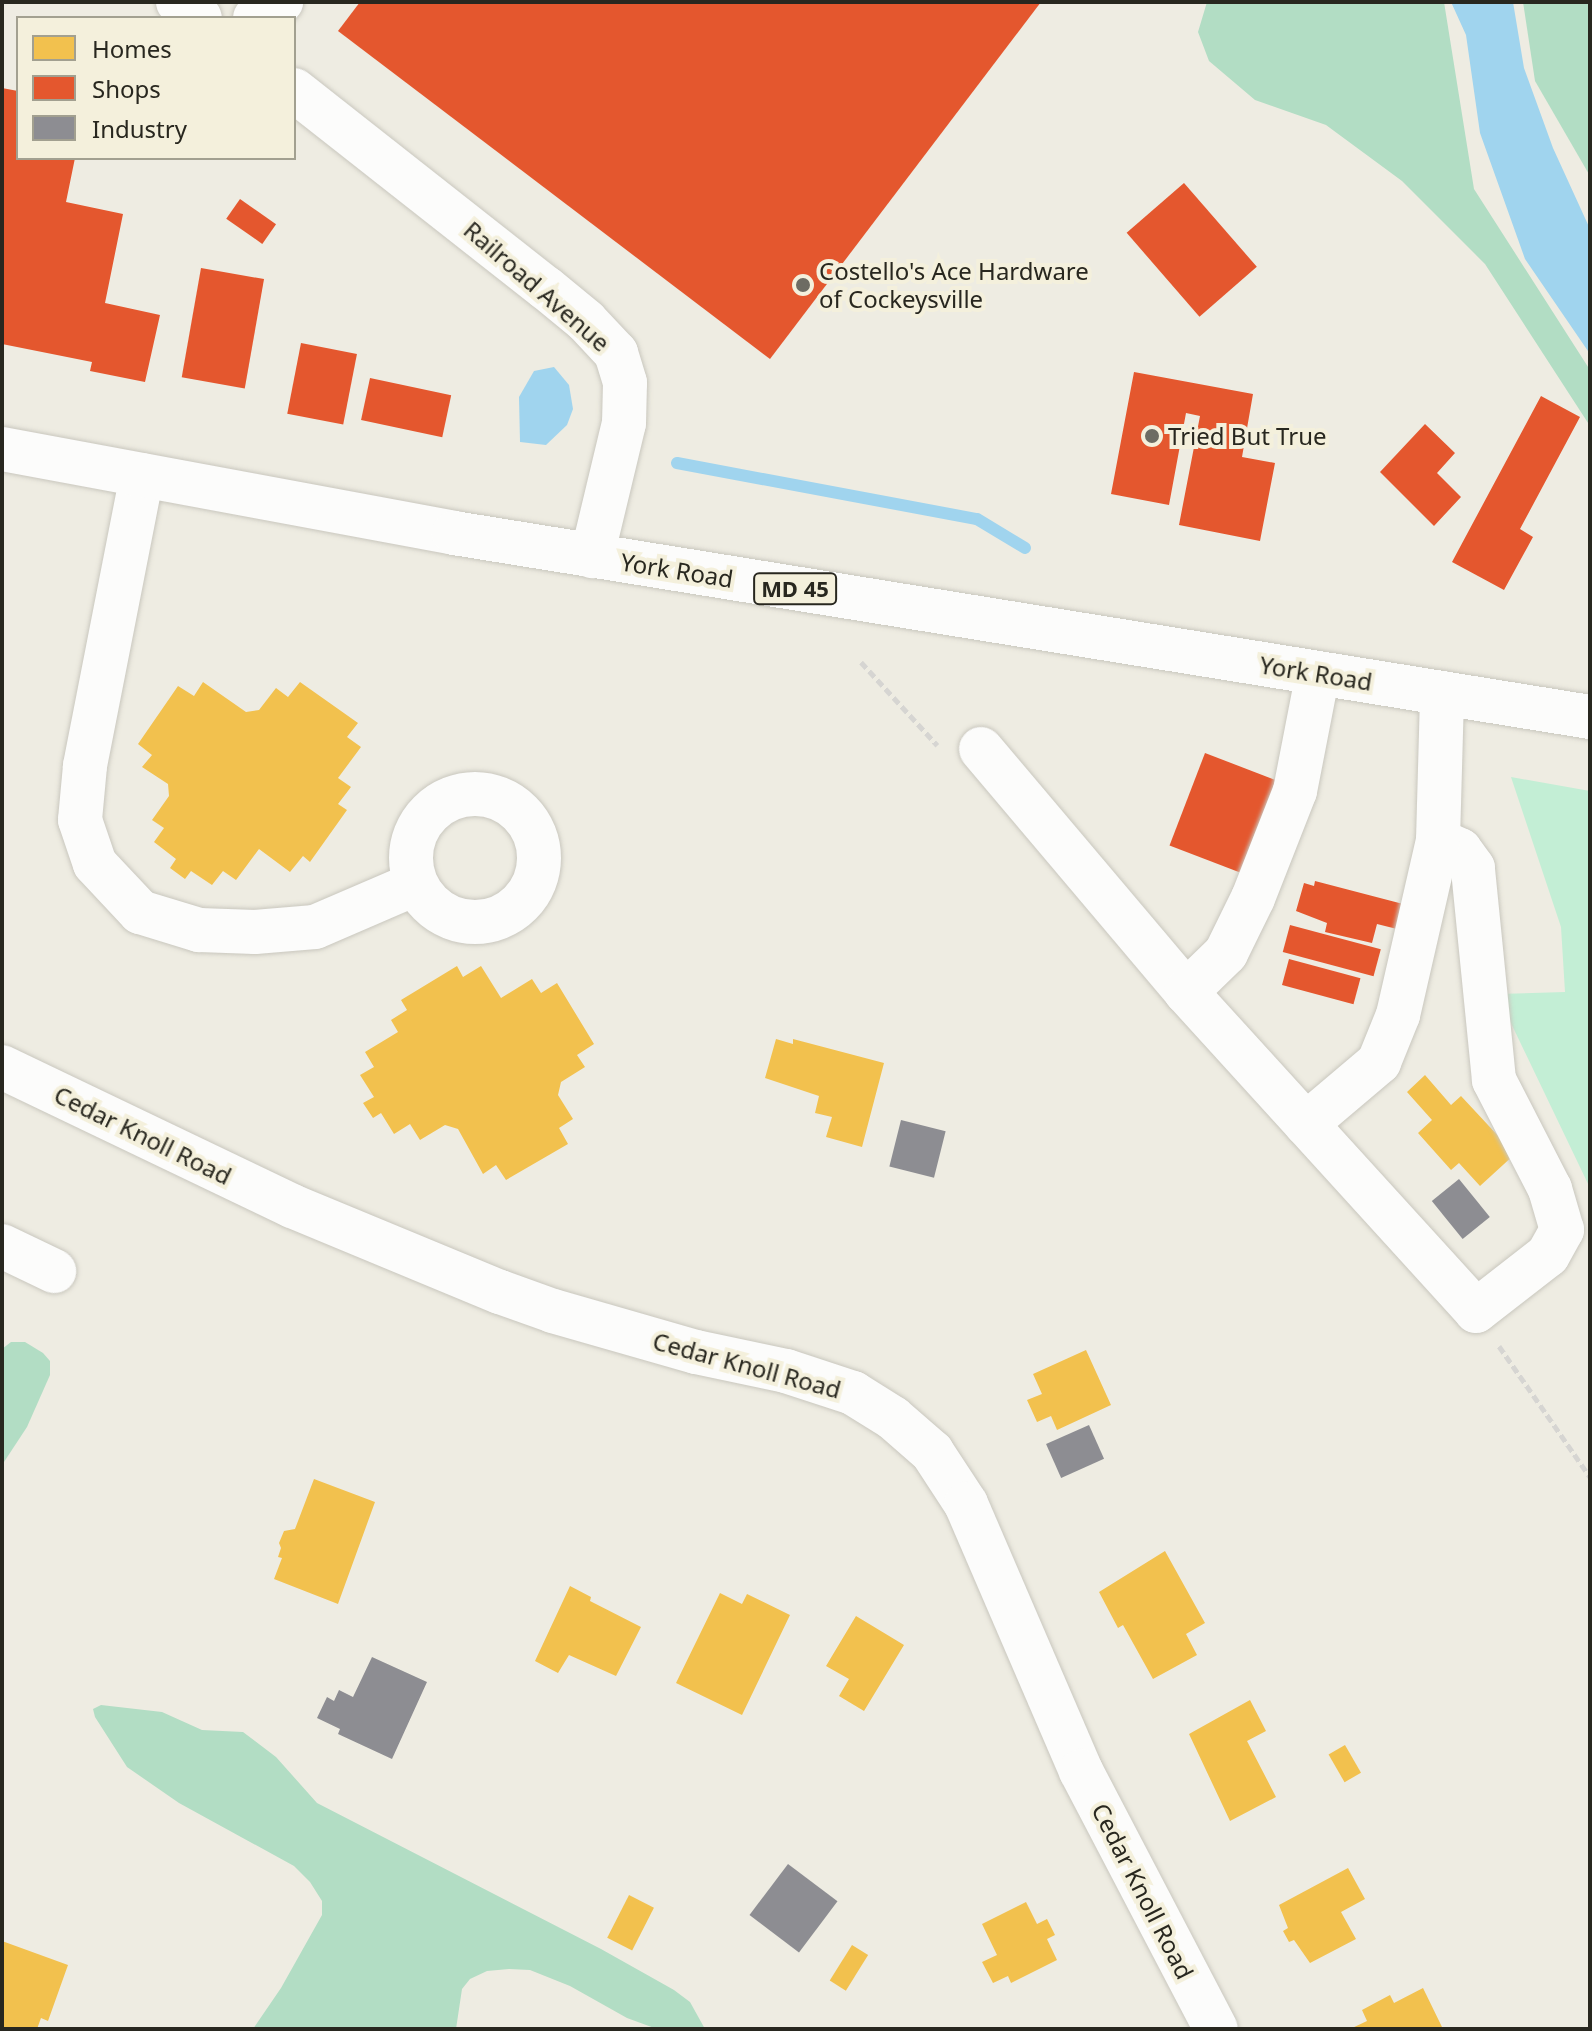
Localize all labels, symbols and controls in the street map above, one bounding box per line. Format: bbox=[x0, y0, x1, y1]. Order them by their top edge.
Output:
legend bbox=[16, 16, 296, 160]
text: Homes bbox=[92, 32, 172, 65]
text: Shops bbox=[92, 72, 161, 105]
text: Industry bbox=[92, 112, 187, 145]
street label: Railroad Avenue bbox=[458, 215, 616, 357]
place label: Costello's Ace Hardware of Cockeysville bbox=[819, 257, 1089, 313]
marker: Costello's Ace Hardware of Cockeysville bbox=[794, 276, 812, 294]
place label: Tried But True bbox=[1168, 422, 1327, 450]
marker: Tried But True bbox=[1143, 427, 1161, 445]
street label: York Road bbox=[619, 547, 735, 593]
road number: MD 45 bbox=[753, 571, 837, 607]
street label: York Road bbox=[1258, 650, 1374, 696]
street label: Cedar Knoll Road bbox=[50, 1080, 236, 1190]
street label: Cedar Knoll Road bbox=[650, 1326, 844, 1404]
street label: Cedar Knoll Road bbox=[1086, 1798, 1200, 1984]

